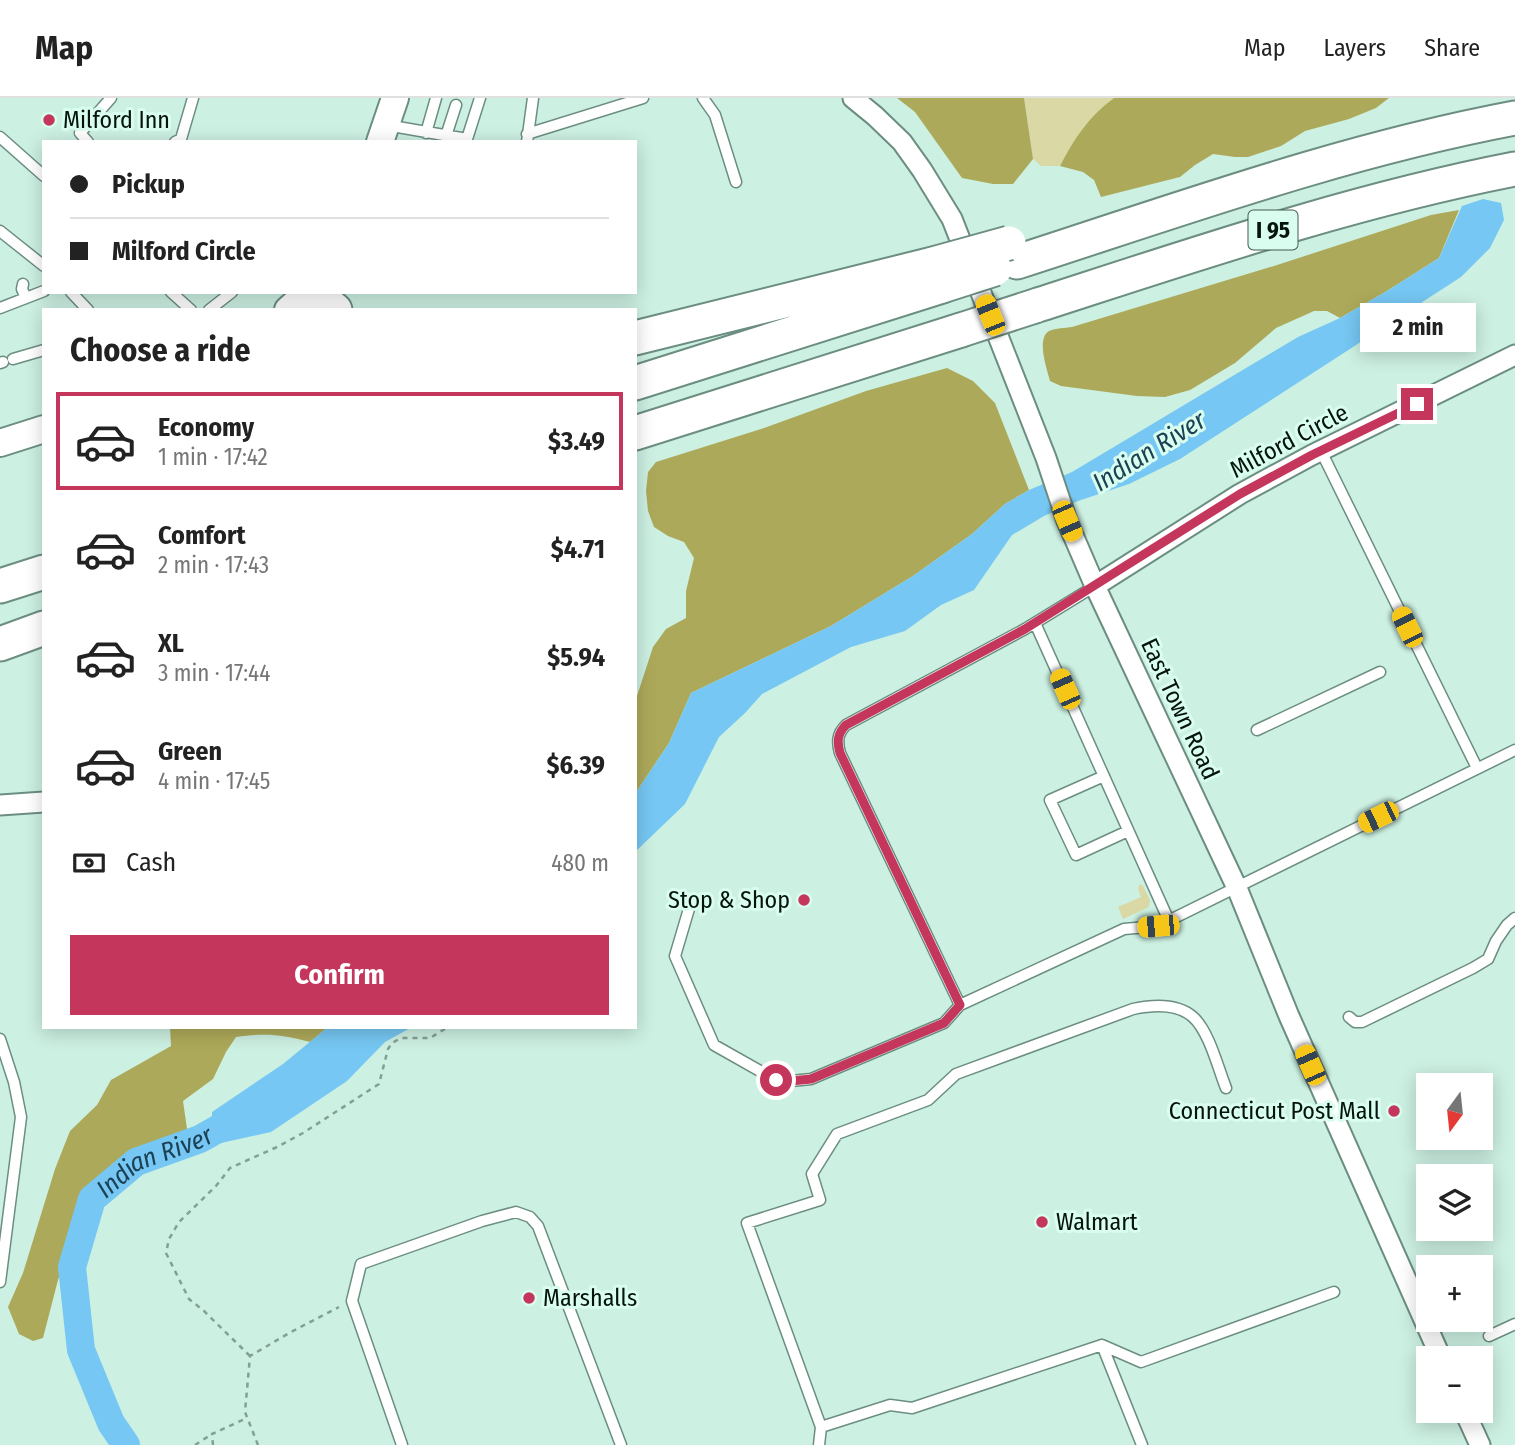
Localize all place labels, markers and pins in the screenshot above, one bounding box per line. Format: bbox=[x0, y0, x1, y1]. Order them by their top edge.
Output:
place label: Milford Inn bbox=[63, 106, 170, 134]
marker: Milford Inn bbox=[41, 112, 57, 128]
place label: Stop & Shop bbox=[668, 886, 790, 914]
marker: Stop & Shop bbox=[796, 892, 812, 908]
place label: Connecticut Post Mall bbox=[1169, 1097, 1380, 1125]
marker: Connecticut Post Mall bbox=[1386, 1103, 1402, 1119]
place label: Walmart bbox=[1056, 1208, 1138, 1236]
marker: Walmart bbox=[1034, 1214, 1050, 1230]
place label: Marshalls bbox=[543, 1284, 637, 1312]
marker: Marshalls bbox=[521, 1290, 537, 1306]

